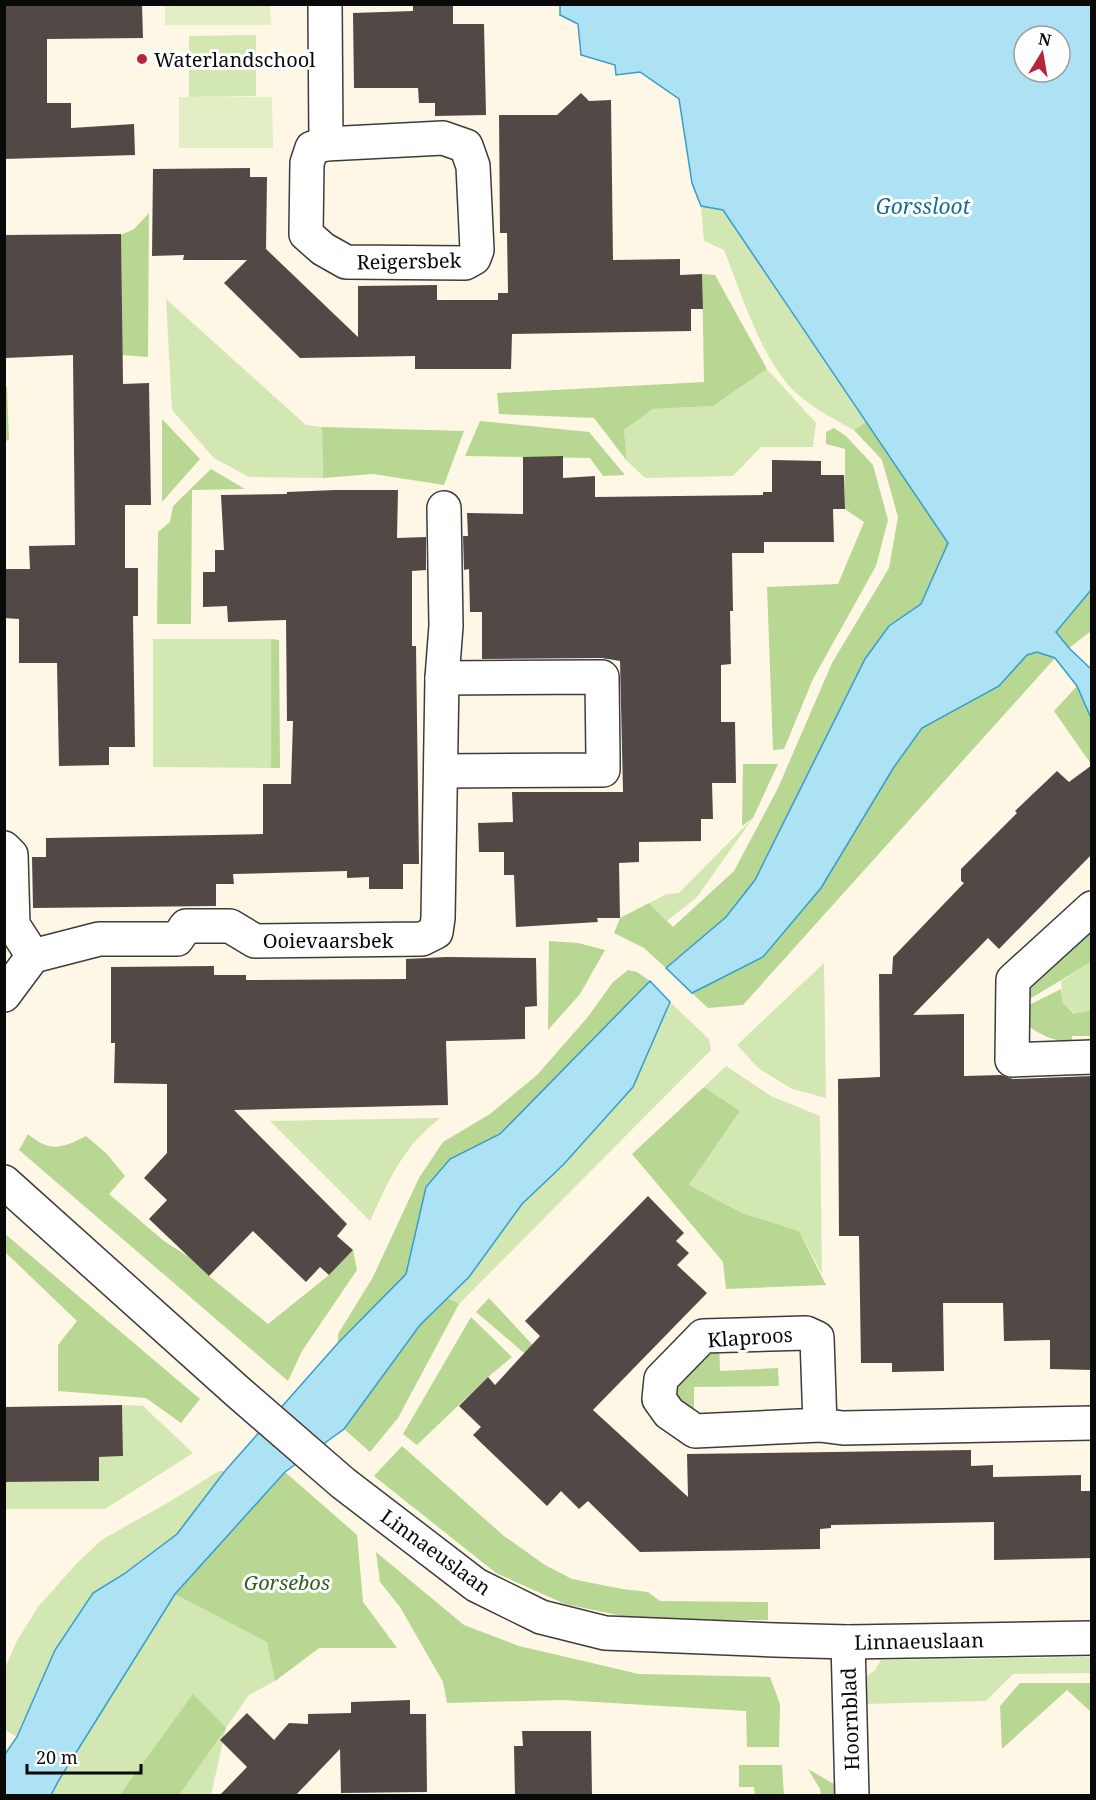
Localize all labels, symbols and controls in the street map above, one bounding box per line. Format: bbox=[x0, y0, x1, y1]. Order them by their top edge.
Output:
north arrow bbox=[1012, 24, 1072, 84]
text: N bbox=[1037, 27, 1054, 51]
place label: Waterlandschool bbox=[154, 46, 315, 73]
marker: Waterlandschool bbox=[135, 52, 149, 66]
water label: Gorssloot bbox=[876, 192, 971, 220]
street label: Reigersbek bbox=[356, 247, 462, 275]
street label: Ooievaarsbek bbox=[263, 927, 394, 954]
street label: Klaproos bbox=[707, 1321, 793, 1353]
street label: Linnaeuslaan bbox=[375, 1503, 497, 1601]
park label: Gorsebos bbox=[244, 1569, 330, 1596]
street label: Linnaeuslaan bbox=[854, 1626, 984, 1656]
street label: Hoornblad bbox=[835, 1667, 865, 1771]
scale bar bbox=[27, 1737, 141, 1775]
text: 20 m bbox=[36, 1745, 78, 1769]

